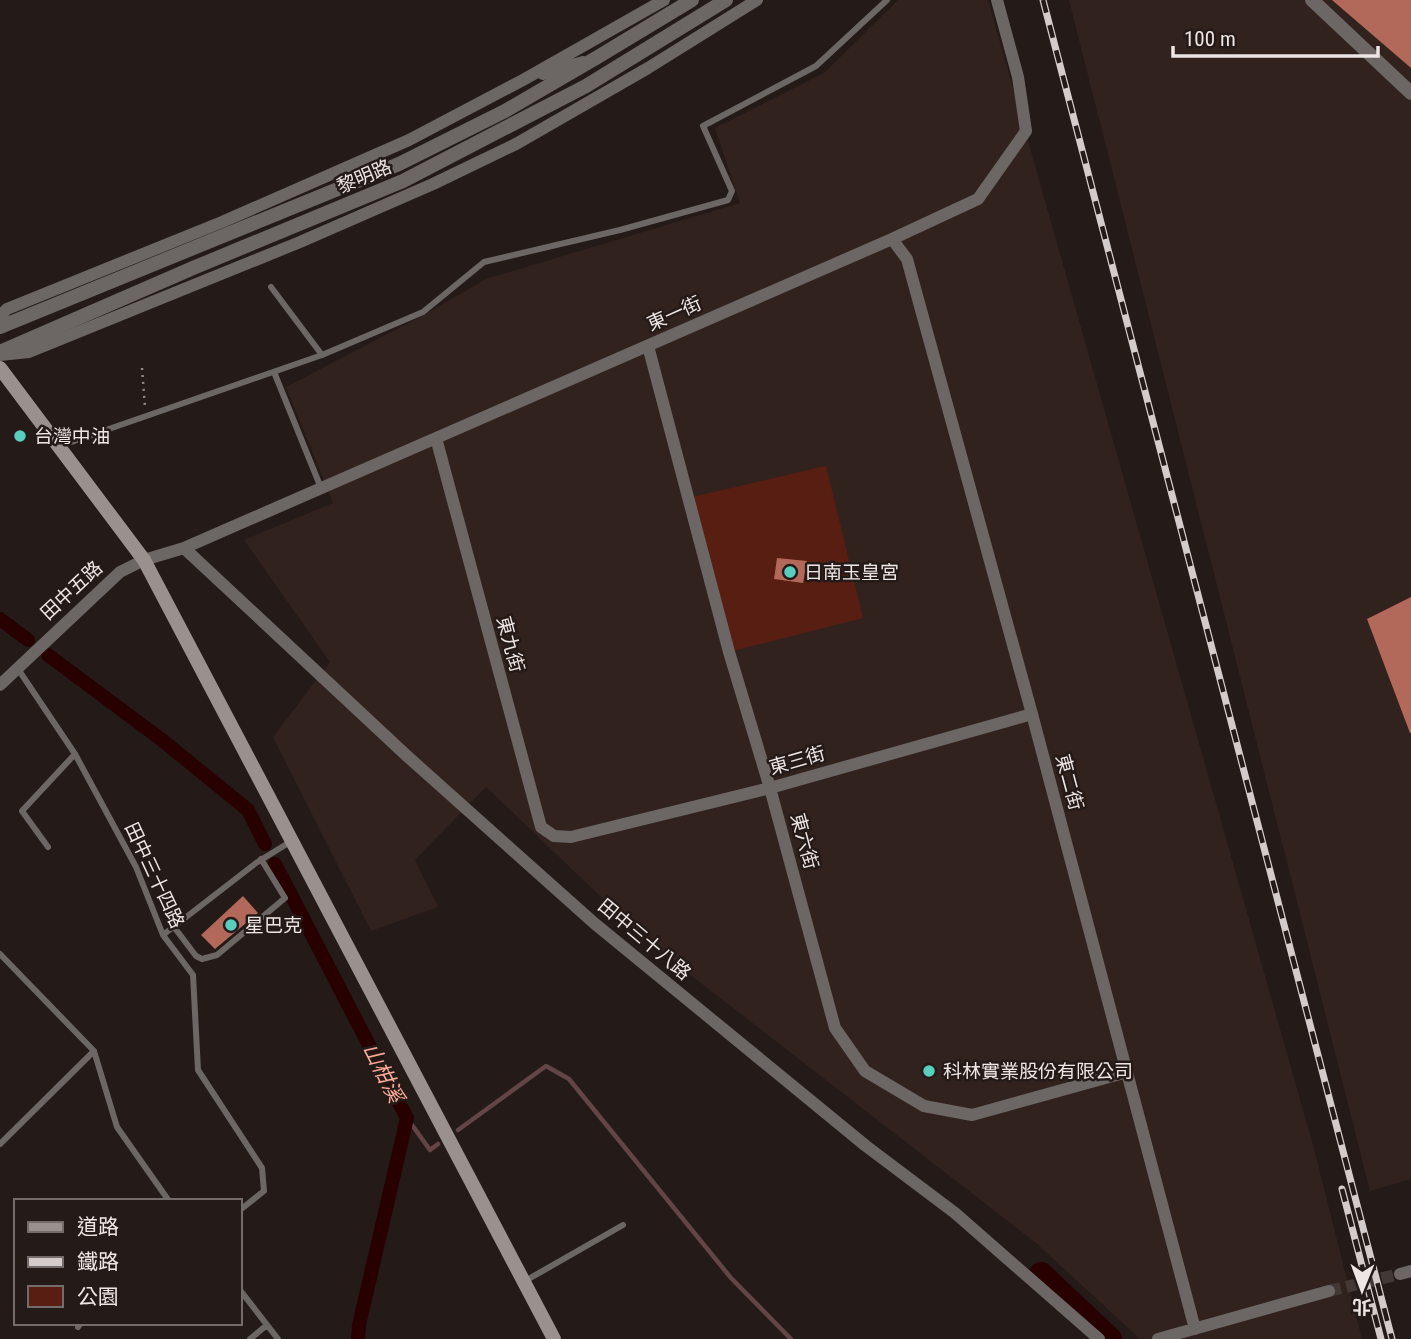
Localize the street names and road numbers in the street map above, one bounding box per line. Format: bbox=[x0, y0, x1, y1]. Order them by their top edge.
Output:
street label: 黎明路 bbox=[333, 155, 395, 198]
street label: 東一街 bbox=[643, 291, 705, 336]
street label: 田中五路 bbox=[36, 556, 107, 625]
street label: 東九街 bbox=[492, 614, 529, 675]
street label: 東三街 bbox=[767, 742, 828, 779]
street label: 東二街 bbox=[1051, 752, 1088, 813]
street label: 東六街 bbox=[786, 811, 823, 872]
street label: 田中三十四路 bbox=[120, 819, 189, 932]
street label: 田中三十八路 bbox=[594, 894, 696, 985]

